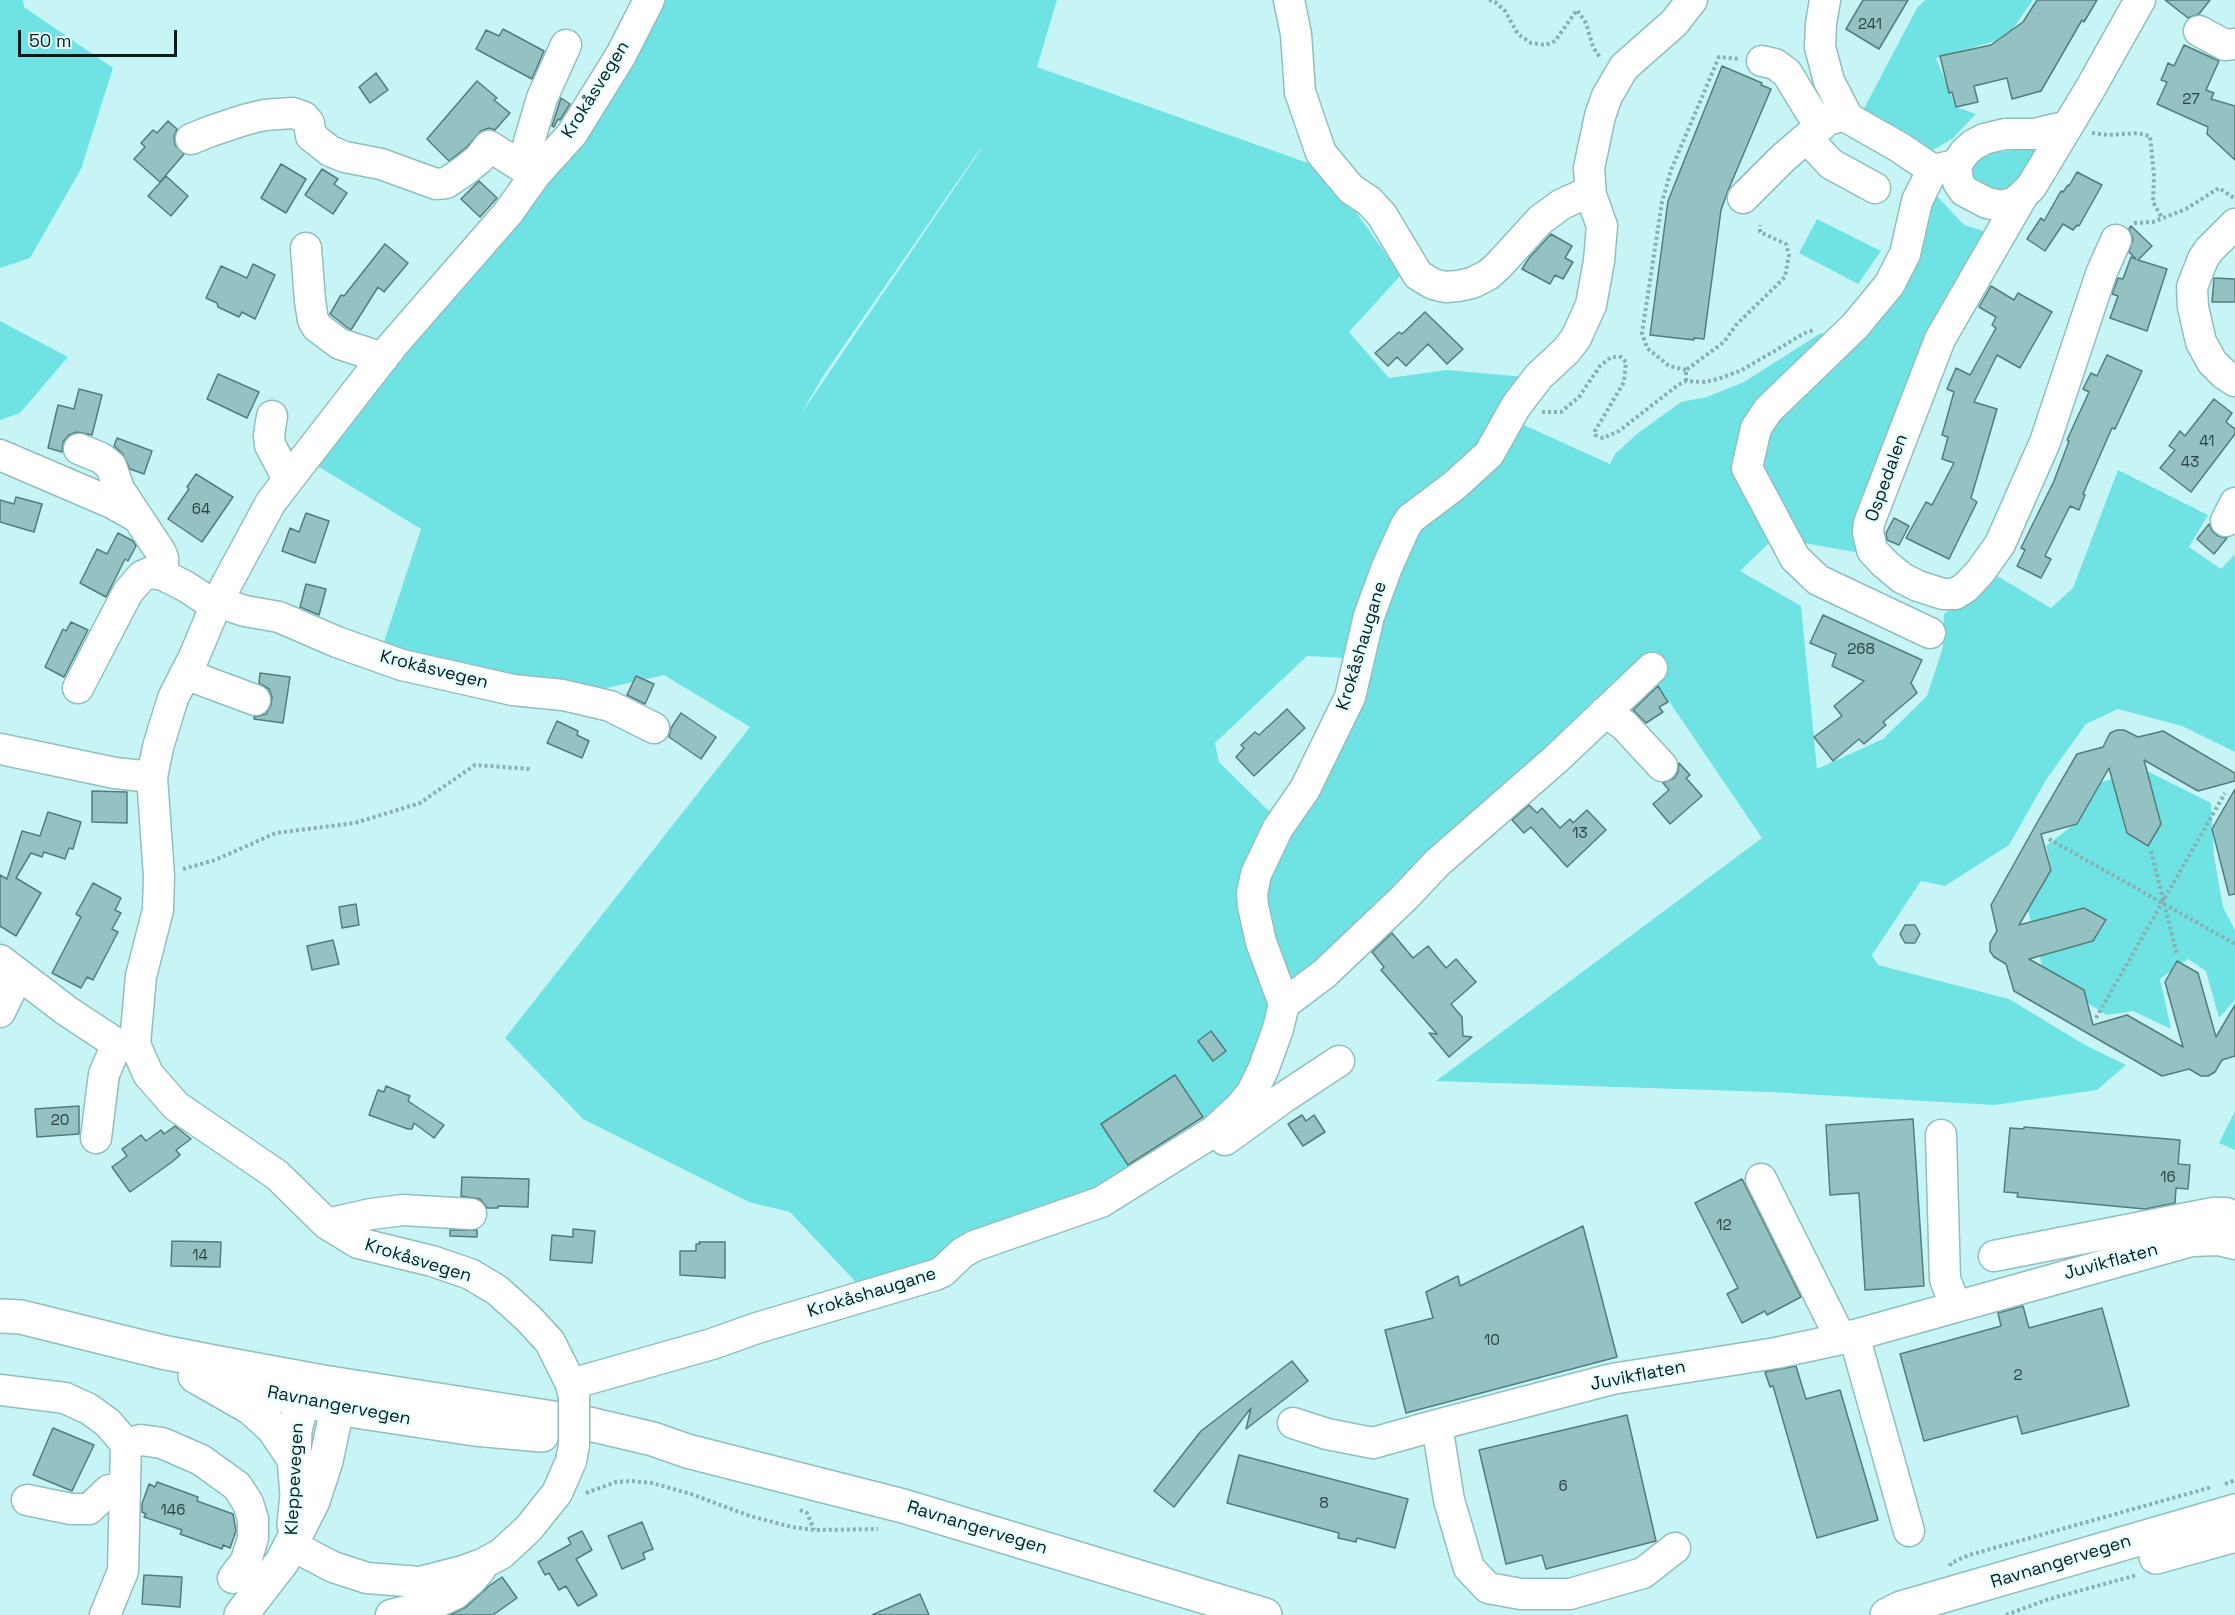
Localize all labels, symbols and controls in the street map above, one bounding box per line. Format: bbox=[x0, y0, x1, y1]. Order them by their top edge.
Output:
house number: 241 bbox=[1858, 16, 1882, 34]
scale bar bbox=[21, 18, 180, 56]
text: 50 m bbox=[29, 29, 71, 52]
street label: Krokåsvegen bbox=[558, 37, 634, 143]
house number: 27 bbox=[2182, 91, 2200, 109]
street label: Ospedalen bbox=[1861, 431, 1913, 525]
house number: 41 bbox=[2199, 433, 2215, 451]
house number: 43 bbox=[2181, 454, 2199, 472]
house number: 64 bbox=[192, 501, 210, 519]
street label: Krokåshaugane bbox=[1332, 579, 1392, 713]
house number: 268 bbox=[1847, 641, 1875, 659]
street label: Krokåsvegen bbox=[378, 646, 490, 694]
house number: 13 bbox=[1572, 825, 1588, 843]
house number: 20 bbox=[51, 1112, 69, 1130]
house number: 16 bbox=[2160, 1169, 2176, 1187]
house number: 12 bbox=[1716, 1217, 1732, 1235]
street label: Krokåsvegen bbox=[362, 1234, 474, 1288]
street label: Juvikflaten bbox=[2062, 1239, 2160, 1285]
house number: 14 bbox=[192, 1247, 208, 1265]
street label: Krokåshaugane bbox=[805, 1263, 939, 1323]
house number: 10 bbox=[1484, 1332, 1500, 1350]
street label: Juvikflaten bbox=[1589, 1356, 1687, 1396]
house number: 2 bbox=[2013, 1367, 2023, 1385]
street label: Ravnangervegen bbox=[265, 1382, 413, 1430]
street label: Kleppevegen bbox=[281, 1422, 309, 1536]
house number: 6 bbox=[1558, 1478, 1568, 1496]
house number: 8 bbox=[1319, 1495, 1329, 1513]
street label: Ravnangervegen bbox=[904, 1496, 1050, 1560]
house number: 146 bbox=[161, 1502, 185, 1520]
street label: Ravnangervegen bbox=[1988, 1530, 2134, 1594]

